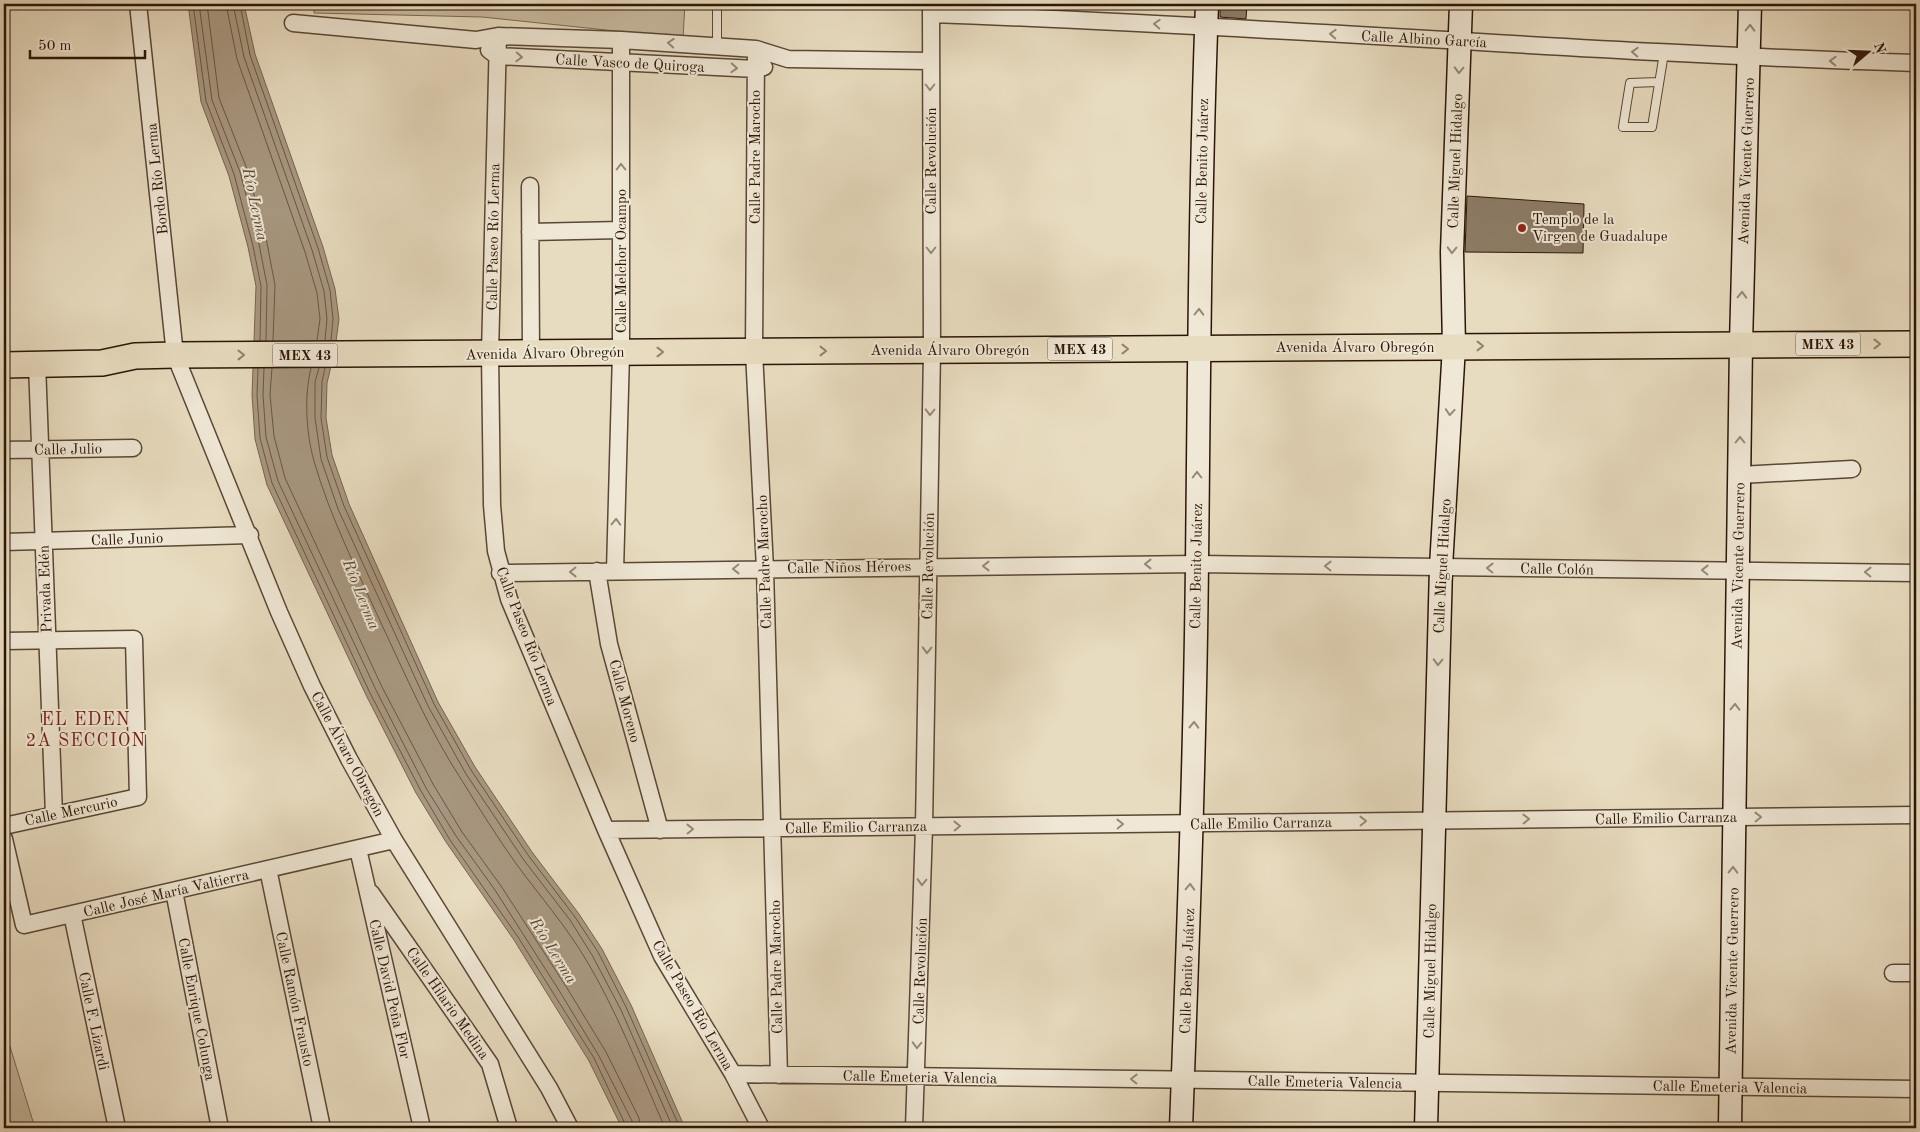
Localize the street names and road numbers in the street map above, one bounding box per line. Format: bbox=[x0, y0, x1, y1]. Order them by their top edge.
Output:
street label: Calle Albino García bbox=[1361, 30, 1488, 51]
street label: Calle Vasco de Quiroga bbox=[555, 53, 706, 76]
street label: Avenida Vicente Guerrero bbox=[1737, 77, 1758, 245]
street label: Calle Padre Marocho bbox=[749, 90, 764, 224]
street label: Calle Miguel Hidalgo bbox=[1447, 93, 1466, 229]
street label: Calle Benito Juárez bbox=[1195, 98, 1212, 224]
street label: Calle Revolución bbox=[925, 107, 940, 215]
street label: Bordo Río Lerma bbox=[145, 122, 172, 235]
street label: Calle Paseo Río Lerma bbox=[486, 163, 503, 311]
street label: Calle Melchor Ocampo bbox=[615, 189, 630, 333]
road number: MEX 43 bbox=[1796, 332, 1860, 356]
road number: MEX 43 bbox=[1048, 338, 1112, 360]
street label: Avenida Álvaro Obregón bbox=[1275, 338, 1435, 356]
street label: Avenida Álvaro Obregón bbox=[870, 341, 1030, 359]
street label: Avenida Álvaro Obregón bbox=[465, 343, 625, 363]
road number: MEX 43 bbox=[272, 344, 338, 366]
street label: Calle Julio bbox=[34, 442, 102, 459]
street label: Avenida Vicente Guerrero bbox=[1731, 482, 1748, 650]
street label: Calle Padre Marocho bbox=[756, 495, 775, 629]
street label: Calle Miguel Hidalgo bbox=[1432, 498, 1455, 634]
street label: Calle Benito Juárez bbox=[1189, 503, 1206, 629]
street label: Calle Revolución bbox=[921, 512, 938, 620]
street label: Calle Junio bbox=[91, 532, 163, 549]
street label: Privada Edén bbox=[37, 545, 56, 633]
street label: Calle Niños Héroes bbox=[787, 560, 911, 577]
street label: Calle Colón bbox=[1520, 562, 1594, 579]
street label: Calle Paseo Río Lerma bbox=[492, 565, 559, 709]
street label: Calle Moreno bbox=[605, 658, 642, 745]
street label: Calle Álvaro Obregón bbox=[307, 688, 389, 820]
street label: Calle Mercurio bbox=[24, 795, 119, 830]
street label: Calle Emilio Carranza bbox=[1595, 811, 1738, 828]
street label: Calle Emilio Carranza bbox=[1190, 816, 1333, 833]
street label: Calle Emilio Carranza bbox=[785, 820, 928, 837]
street label: Calle José María Valtierra bbox=[82, 868, 251, 921]
street label: Avenida Vicente Guerrero bbox=[1725, 887, 1742, 1055]
street label: Calle Padre Marocho bbox=[769, 900, 786, 1034]
street label: Calle Miguel Hidalgo bbox=[1423, 903, 1440, 1039]
street label: Calle Benito Juárez bbox=[1179, 908, 1198, 1034]
street label: Calle Revolución bbox=[912, 917, 931, 1025]
street label: Calle David Peña Flor bbox=[365, 918, 412, 1061]
street label: Calle Ramón Frausto bbox=[272, 931, 315, 1068]
street label: Calle Enrique Colunga bbox=[174, 937, 217, 1083]
street label: Calle Paseo Río Lerma bbox=[648, 938, 735, 1074]
street label: Calle Hilario Medina bbox=[403, 945, 491, 1063]
street label: Calle F. Lizardi bbox=[75, 971, 110, 1072]
street label: Calle Emeteria Valencia bbox=[843, 1070, 998, 1087]
street label: Calle Emeteria Valencia bbox=[1248, 1075, 1403, 1092]
street label: Calle Emeteria Valencia bbox=[1653, 1080, 1808, 1097]

